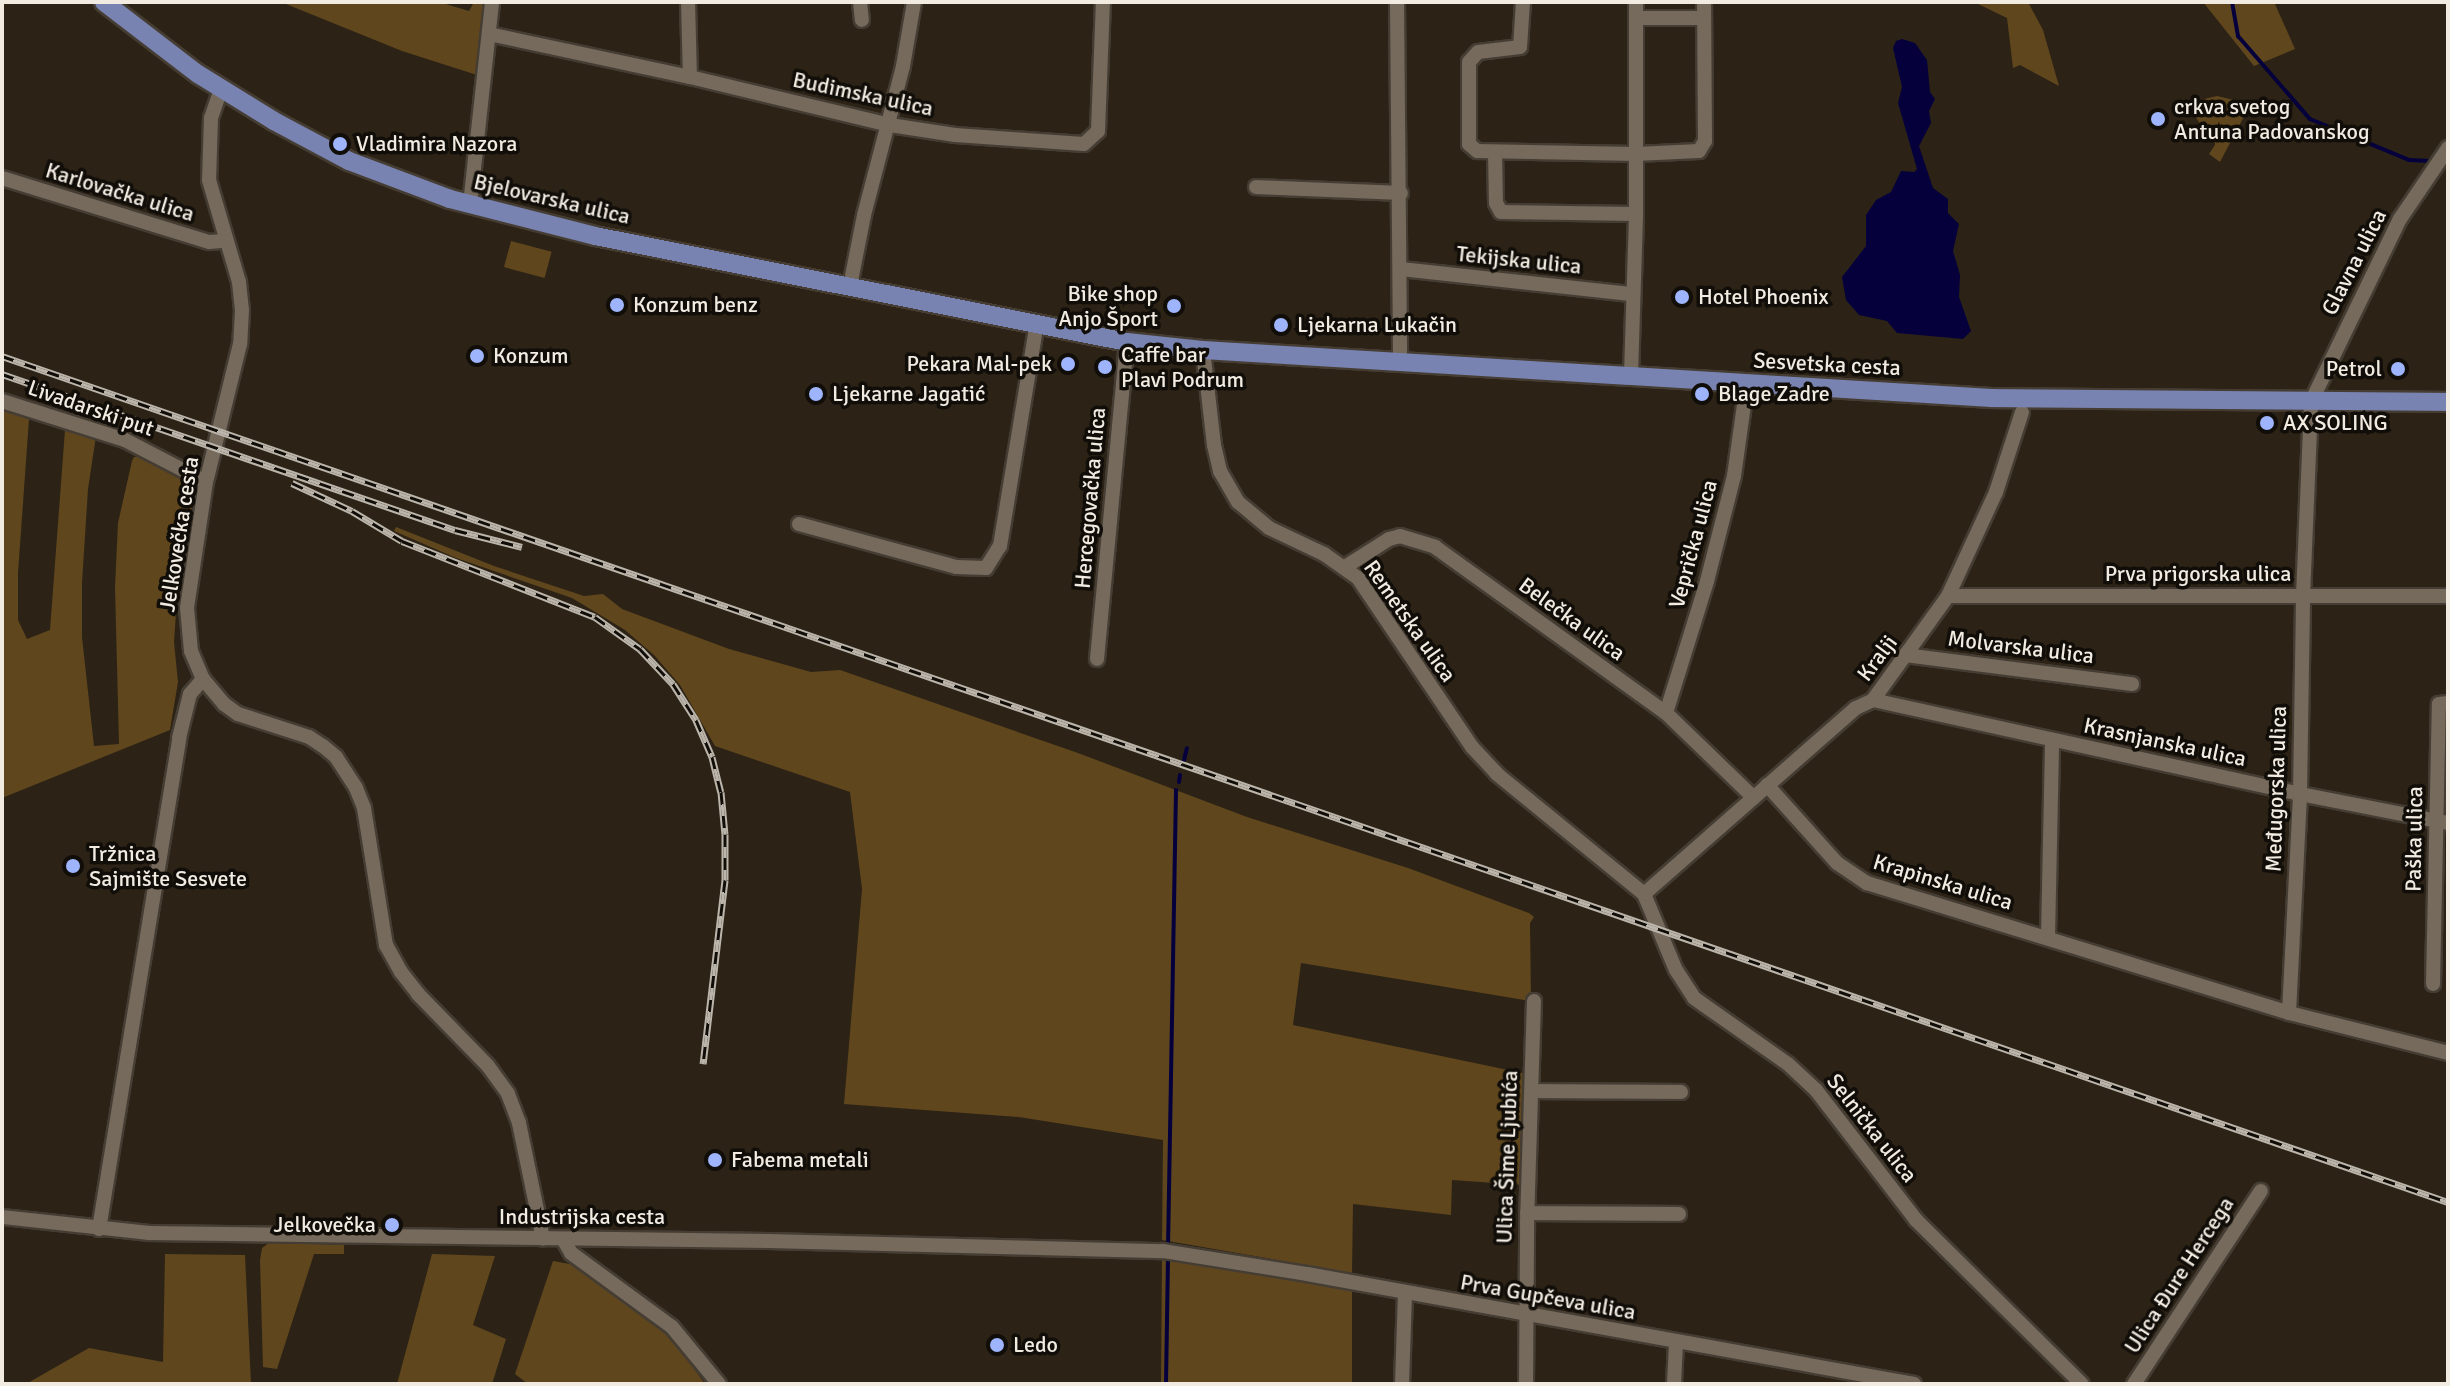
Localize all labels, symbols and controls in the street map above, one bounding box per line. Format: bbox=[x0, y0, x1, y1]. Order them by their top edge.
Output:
street label: Budimska ulica bbox=[790, 66, 936, 122]
place label: crkva svetog Antuna Padovanskog bbox=[2174, 93, 2370, 144]
marker: crkva svetog Antuna Padovanskog bbox=[2149, 110, 2167, 128]
place label: Vladimira Nazora bbox=[356, 131, 517, 157]
marker: Vladimira Nazora bbox=[331, 135, 349, 153]
street label: Karlovačka ulica bbox=[42, 157, 198, 227]
street label: Bjelovarska ulica bbox=[471, 168, 633, 230]
street label: Glavna ulica bbox=[2316, 205, 2392, 319]
street label: Tekijska ulica bbox=[1455, 240, 1583, 280]
place label: Bike shop Anjo Šport bbox=[1059, 280, 1158, 332]
place label: Hotel Phoenix bbox=[1698, 284, 1829, 310]
marker: Hotel Phoenix bbox=[1673, 288, 1691, 306]
place label: Konzum benz bbox=[633, 292, 758, 318]
marker: Konzum benz bbox=[608, 296, 626, 314]
marker: Bike shop Anjo Šport bbox=[1165, 297, 1183, 315]
place label: Ljekarna Lukačin bbox=[1297, 312, 1457, 338]
marker: Ljekarna Lukačin bbox=[1272, 316, 1290, 334]
place label: Caffe bar Plavi Podrum bbox=[1121, 341, 1244, 392]
place label: Konzum bbox=[493, 343, 569, 369]
marker: Konzum bbox=[468, 347, 486, 365]
street label: Sesvetska cesta bbox=[1753, 347, 1901, 381]
place label: Pekara Mal-pek bbox=[906, 351, 1052, 377]
marker: Pekara Mal-pek bbox=[1059, 355, 1077, 373]
place label: Petrol bbox=[2326, 356, 2382, 382]
marker: Caffe bar Plavi Podrum bbox=[1096, 358, 1114, 376]
marker: Petrol bbox=[2389, 360, 2407, 378]
street label: Livadarski put bbox=[25, 374, 157, 442]
place label: Ljekarne Jagatić bbox=[832, 381, 985, 407]
place label: Blage Zadre bbox=[1718, 381, 1830, 407]
marker: Ljekarne Jagatić bbox=[807, 385, 825, 403]
marker: Blage Zadre bbox=[1693, 385, 1711, 403]
street label: Hercegovačka ulica bbox=[1069, 406, 1111, 590]
place label: AX SOLING bbox=[2283, 410, 2388, 436]
marker: AX SOLING bbox=[2258, 414, 2276, 432]
street label: Jelkovečka cesta bbox=[154, 454, 204, 614]
street label: Veprička ulica bbox=[1663, 477, 1723, 611]
street label: Remetska ulica bbox=[1358, 555, 1462, 687]
street label: Prva prigorska ulica bbox=[2105, 561, 2291, 587]
street label: Belečka ulica bbox=[1514, 572, 1630, 666]
street label: Molvarska ulica bbox=[1946, 625, 2096, 669]
street label: Kralji bbox=[1851, 630, 1903, 686]
street label: Međugorska ulica bbox=[2260, 705, 2292, 873]
street label: Krasnjanska ulica bbox=[2081, 712, 2249, 772]
street label: Paška ulica bbox=[2400, 786, 2428, 892]
place label: Tržnica Sajmište Sesvete bbox=[89, 840, 247, 892]
street label: Krapinska ulica bbox=[1870, 848, 2016, 916]
marker: Tržnica Sajmište Sesvete bbox=[64, 857, 82, 875]
street label: Selnička ulica bbox=[1821, 1068, 1923, 1188]
street label: Ulica Šime Ljubića bbox=[1491, 1070, 1523, 1244]
place label: Fabema metali bbox=[731, 1147, 869, 1173]
marker: Fabema metali bbox=[706, 1151, 724, 1169]
street label: Ulica Đure Hercega bbox=[2119, 1192, 2239, 1358]
street label: Industrijska cesta bbox=[499, 1204, 665, 1230]
place label: Jelkovečka bbox=[274, 1212, 376, 1238]
marker: Jelkovečka bbox=[383, 1216, 401, 1234]
street label: Prva Gupčeva ulica bbox=[1458, 1269, 1638, 1325]
place label: Ledo bbox=[1013, 1332, 1058, 1358]
marker: Ledo bbox=[988, 1336, 1006, 1354]

